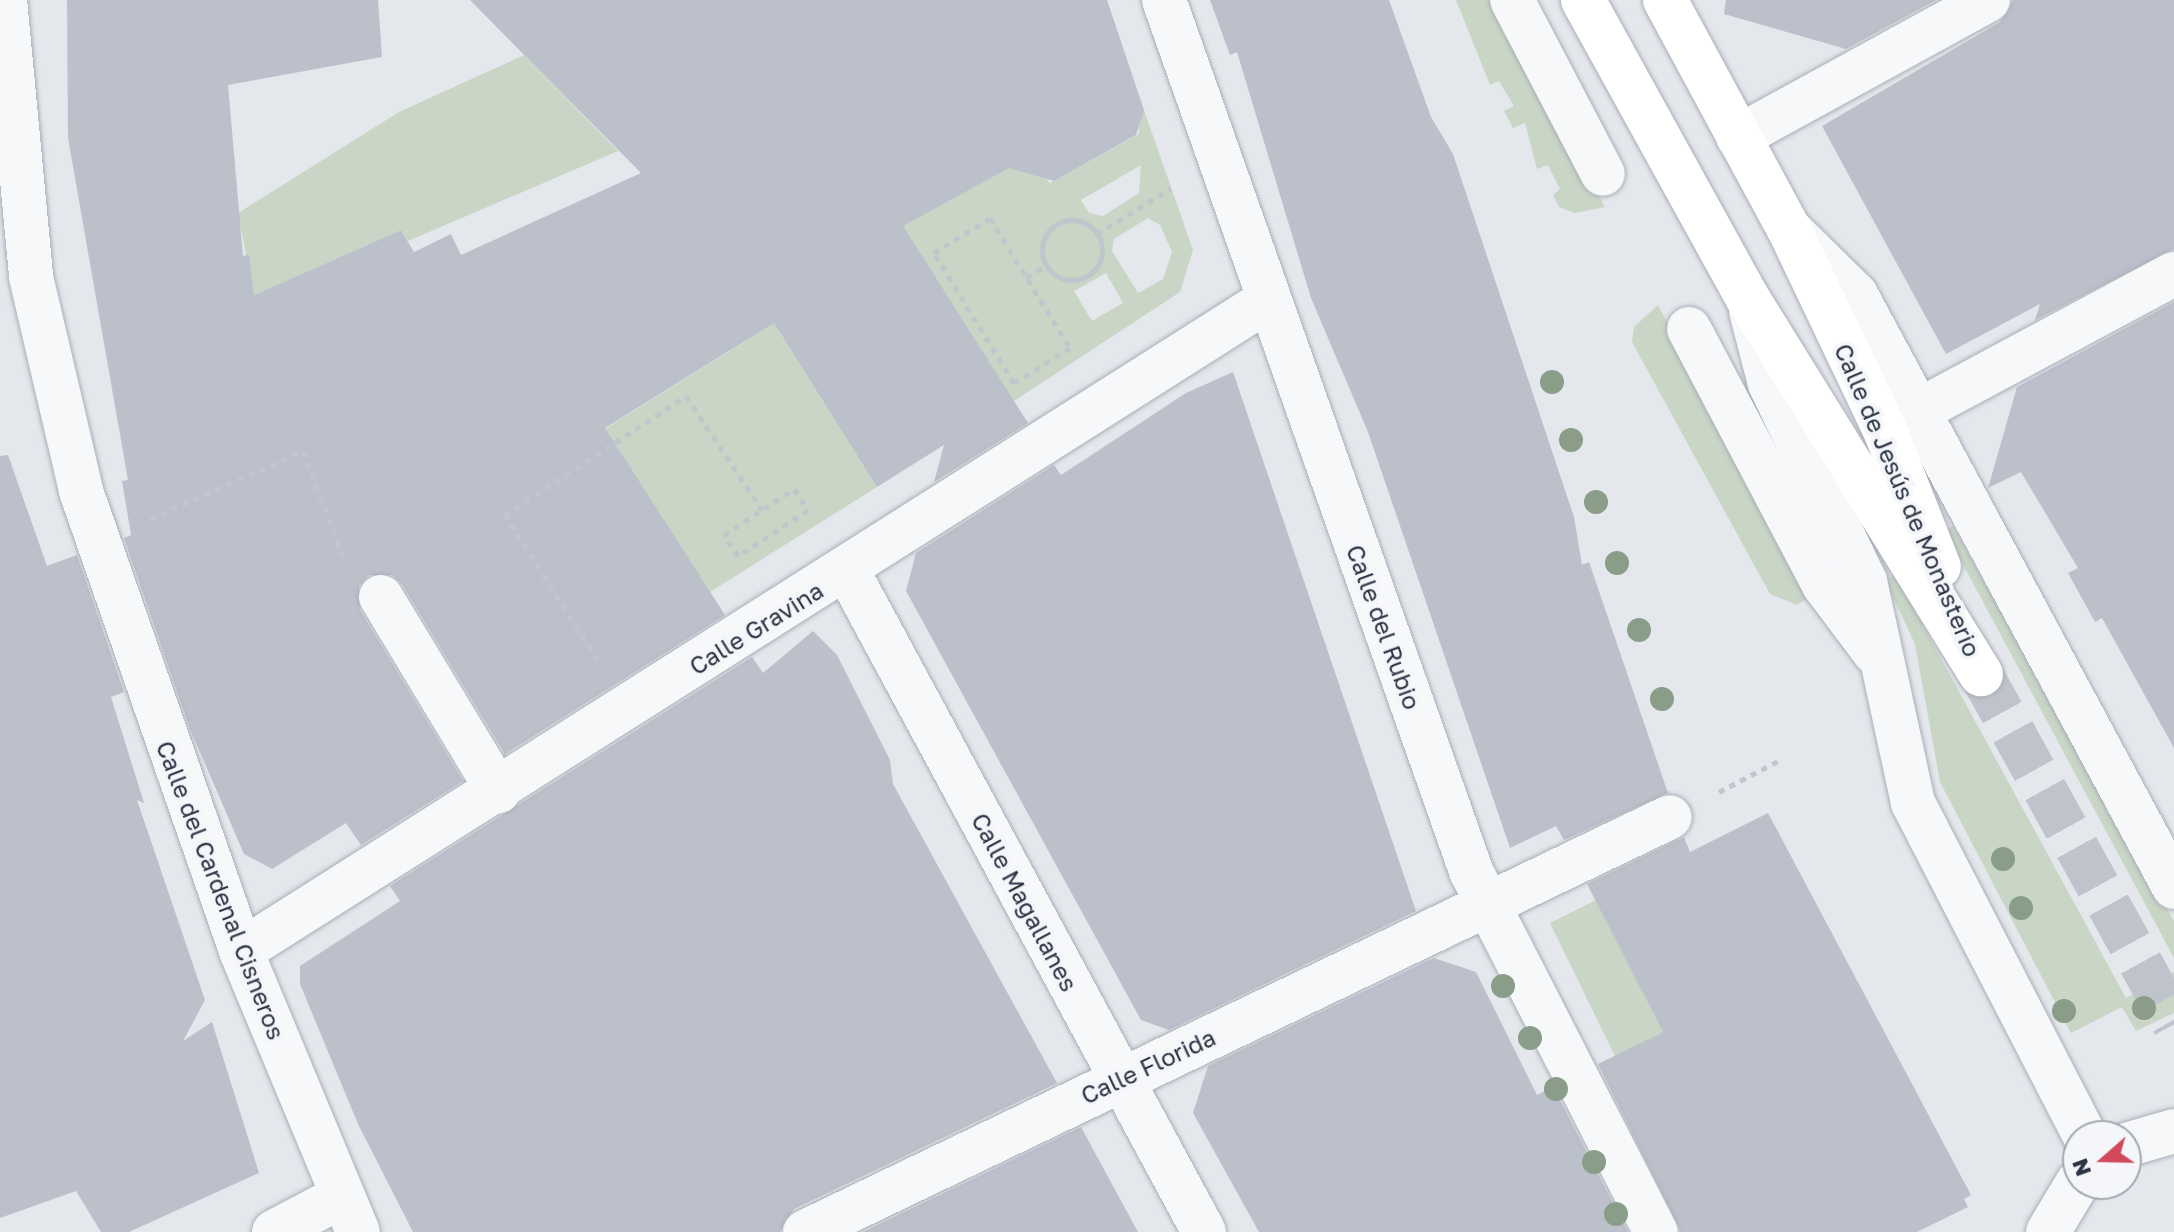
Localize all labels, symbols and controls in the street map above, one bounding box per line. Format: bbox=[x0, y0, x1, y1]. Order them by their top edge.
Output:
street label: Calle de Jesús de Monasterio bbox=[1829, 339, 1987, 661]
street label: Calle del Rubio bbox=[1341, 541, 1427, 713]
street label: Calle Gravina bbox=[684, 575, 828, 681]
street label: Calle del Cardenal Cisneros bbox=[151, 737, 291, 1043]
street label: Calle Magallanes bbox=[966, 808, 1084, 996]
street label: Calle Florida bbox=[1076, 1022, 1220, 1110]
north arrow bbox=[2062, 1120, 2142, 1200]
text: N bbox=[2065, 1155, 2096, 1180]

